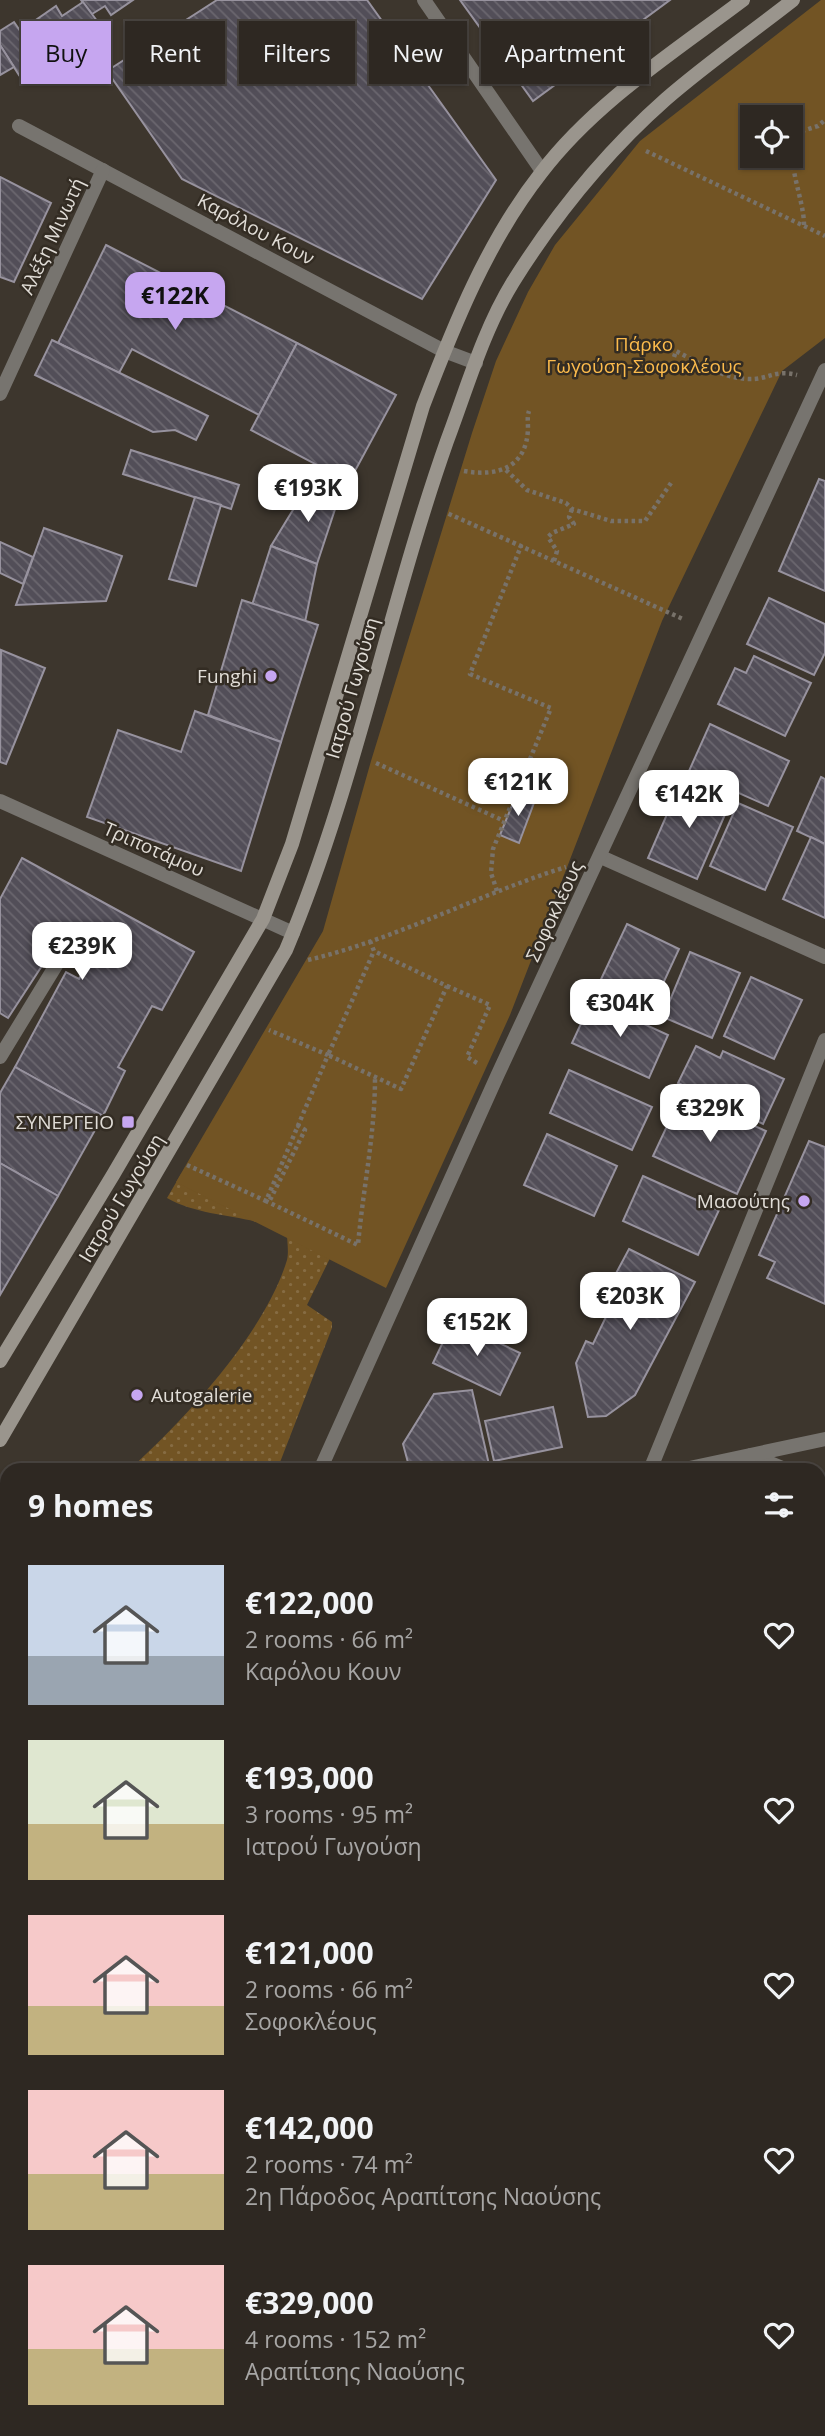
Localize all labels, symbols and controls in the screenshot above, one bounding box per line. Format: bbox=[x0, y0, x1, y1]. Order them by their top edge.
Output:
chip: Buy bbox=[21, 21, 111, 84]
chip: Rent bbox=[125, 21, 225, 84]
chip: Filters bbox=[239, 21, 355, 84]
chip: New bbox=[369, 21, 467, 84]
chip: Apartment bbox=[481, 21, 649, 84]
map controls bbox=[740, 105, 803, 168]
button: locate bbox=[740, 105, 803, 168]
street label: Αλέξη Μινωτή bbox=[14, 173, 90, 299]
street label: Καρόλου Κουν bbox=[193, 187, 319, 271]
pin: €122K bbox=[126, 272, 224, 332]
text: €122K bbox=[141, 279, 209, 311]
park label: Πάρκο Γωγούση-Σοφοκλέους bbox=[546, 331, 742, 379]
pin: €193K bbox=[259, 464, 357, 524]
text: €193K bbox=[274, 471, 342, 503]
street label: Ιατρού Γωγούση bbox=[319, 614, 385, 762]
place label: Funghi bbox=[197, 663, 257, 689]
marker: Funghi bbox=[263, 668, 279, 684]
pin: €121K bbox=[469, 758, 567, 818]
text: €121K bbox=[484, 765, 552, 797]
pin: €142K bbox=[640, 770, 738, 830]
text: €142K bbox=[655, 777, 723, 809]
street label: Τριποτάμου bbox=[100, 815, 208, 883]
street label: Σοφοκλέους bbox=[519, 856, 589, 966]
pin: €239K bbox=[33, 922, 131, 982]
text: €239K bbox=[48, 929, 116, 961]
pin: €304K bbox=[571, 979, 669, 1039]
text: €304K bbox=[586, 986, 654, 1018]
pin: €329K bbox=[661, 1084, 759, 1144]
text: €329K bbox=[676, 1091, 744, 1123]
place label: ΣΥΝΕΡΓΕΙΟ bbox=[16, 1109, 114, 1135]
marker: ΣΥΝΕΡΓΕΙΟ bbox=[120, 1114, 136, 1130]
street label: Ιατρού Γωγούση bbox=[72, 1129, 170, 1267]
place label: Μασούτης bbox=[697, 1188, 790, 1214]
marker: Μασούτης bbox=[796, 1193, 812, 1209]
pin: €203K bbox=[581, 1272, 679, 1332]
text: €203K bbox=[596, 1279, 664, 1311]
pin: €152K bbox=[428, 1298, 526, 1358]
text: €152K bbox=[443, 1305, 511, 1337]
place label: Autogalerie bbox=[151, 1382, 252, 1408]
marker: Autogalerie bbox=[129, 1387, 145, 1403]
text: 9 homes bbox=[28, 1485, 153, 1526]
icon: filters bbox=[760, 1486, 798, 1524]
text: €122,000 bbox=[245, 1582, 374, 1623]
icon: home bbox=[84, 1593, 168, 1677]
icon: heart bbox=[760, 1616, 798, 1654]
text: 2 rooms · 66 m² bbox=[245, 1623, 413, 1655]
text: Καρόλου Κουν bbox=[245, 1655, 401, 1687]
text: €193,000 bbox=[245, 1757, 374, 1798]
icon: home bbox=[84, 1768, 168, 1852]
icon: heart bbox=[760, 1791, 798, 1829]
text: 3 rooms · 95 m² bbox=[245, 1798, 413, 1830]
text: Ιατρού Γωγούση bbox=[245, 1830, 422, 1862]
text: €121,000 bbox=[245, 1932, 374, 1973]
icon: home bbox=[84, 1943, 168, 2027]
icon: heart bbox=[760, 1966, 798, 2004]
text: 2 rooms · 66 m² bbox=[245, 1973, 413, 2005]
text: Σοφοκλέους bbox=[245, 2005, 377, 2037]
text: €142,000 bbox=[245, 2107, 374, 2148]
icon: home bbox=[84, 2118, 168, 2202]
icon: heart bbox=[760, 2141, 798, 2179]
text: 2 rooms · 74 m² bbox=[245, 2148, 413, 2180]
text: 2η Πάροδος Αραπίτσης Ναούσης bbox=[245, 2180, 601, 2212]
text: €329,000 bbox=[245, 2282, 374, 2323]
icon: home bbox=[84, 2293, 168, 2377]
icon: heart bbox=[760, 2316, 798, 2354]
text: 4 rooms · 152 m² bbox=[245, 2323, 426, 2355]
text: Αραπίτσης Ναούσης bbox=[245, 2355, 465, 2387]

